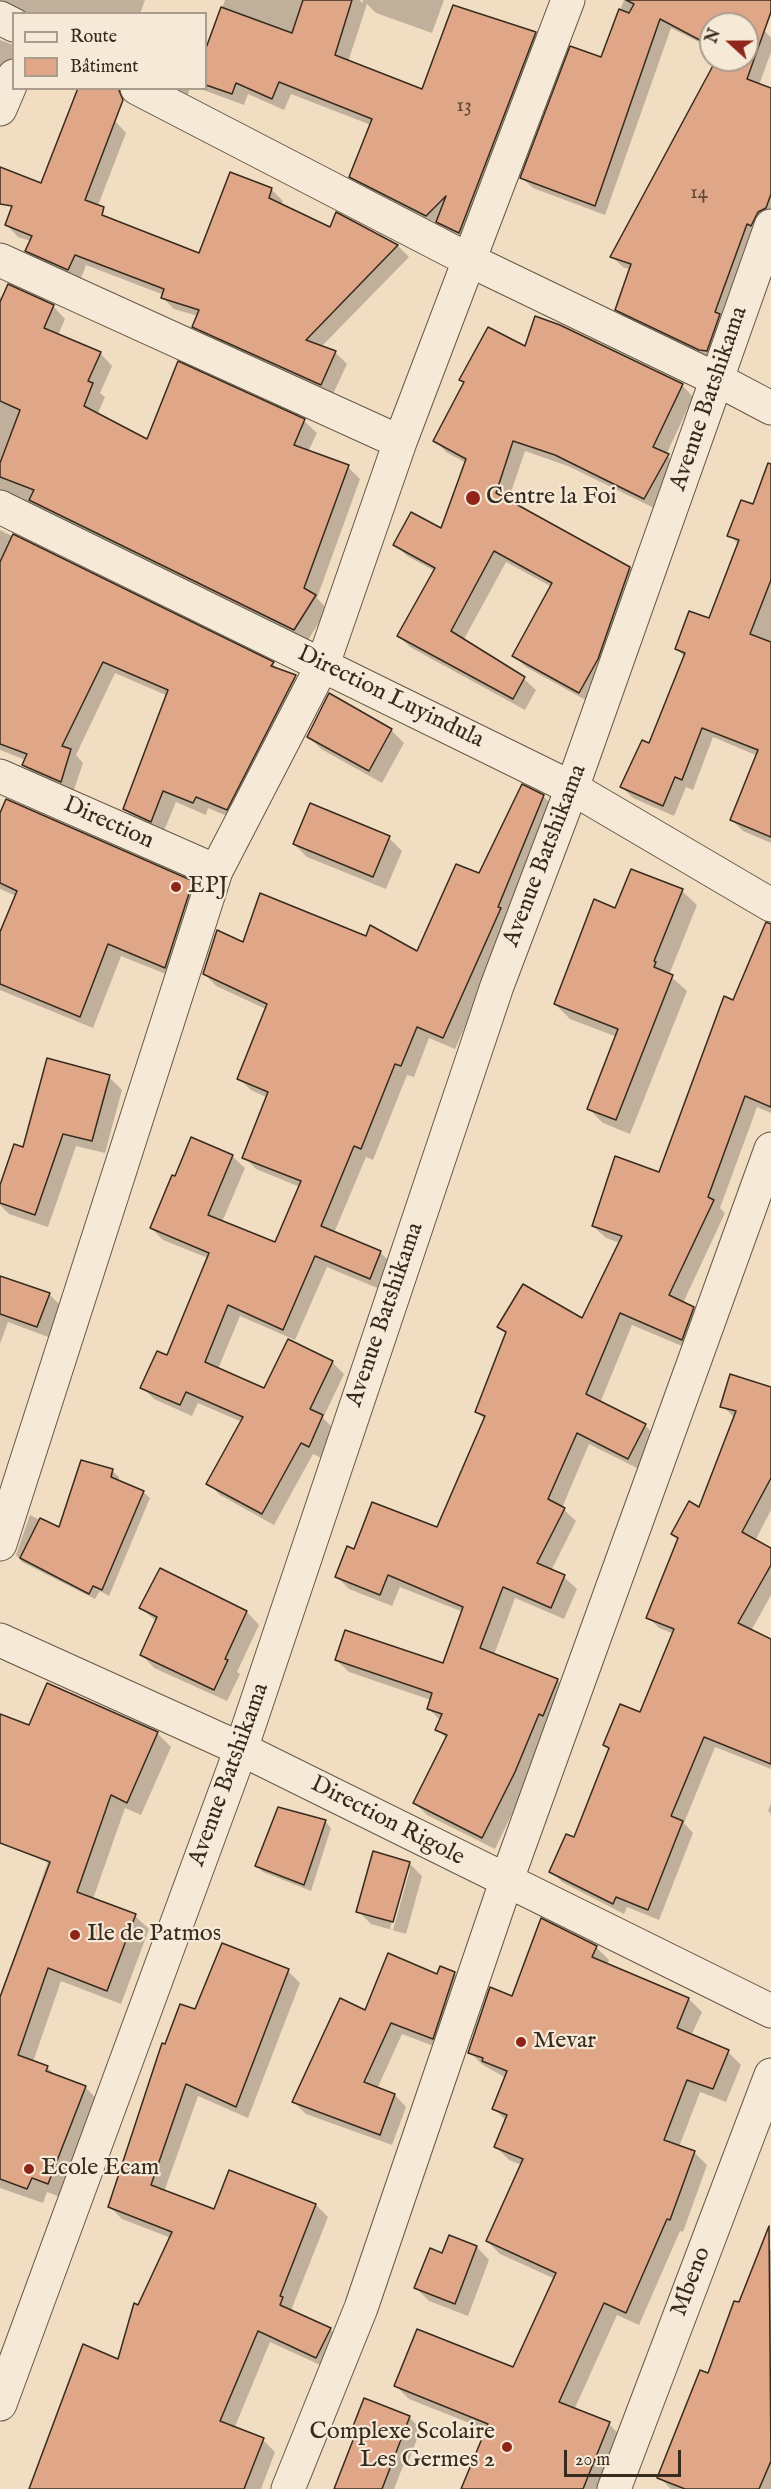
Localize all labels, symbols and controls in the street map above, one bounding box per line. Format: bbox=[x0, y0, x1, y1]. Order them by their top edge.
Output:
legend bbox=[12, 12, 207, 90]
north arrow bbox=[699, 12, 759, 72]
text: Route bbox=[70, 26, 117, 49]
text: N bbox=[702, 26, 726, 46]
text: Bâtiment bbox=[70, 56, 139, 79]
house number: 13 bbox=[456, 94, 472, 120]
house number: 14 bbox=[690, 181, 708, 207]
street label: Avenue Batshikama bbox=[665, 303, 755, 495]
place label: Centre la Foi bbox=[486, 484, 617, 512]
marker: Centre la Foi bbox=[464, 489, 482, 507]
street label: Direction Luyindula bbox=[292, 640, 488, 756]
street label: Avenue Batshikama bbox=[498, 761, 594, 951]
street label: Direction bbox=[58, 791, 158, 857]
place label: EPJ bbox=[188, 873, 228, 901]
marker: EPJ bbox=[169, 880, 183, 894]
street label: Avenue Batshikama bbox=[341, 1219, 431, 1411]
street label: Avenue Batshikama bbox=[183, 1679, 277, 1871]
street label: Direction Rigole bbox=[305, 1771, 469, 1873]
place label: Ile de Patmos bbox=[87, 1921, 221, 1949]
marker: Ile de Patmos bbox=[68, 1928, 82, 1942]
place label: Mevar bbox=[533, 2028, 596, 2056]
marker: Mevar bbox=[514, 2035, 528, 2049]
place label: Ecole Ecam bbox=[41, 2155, 159, 2183]
marker: Ecole Ecam bbox=[22, 2162, 36, 2176]
street label: Mbeno bbox=[666, 2243, 718, 2321]
place label: Complexe Scolaire Les Germes 2 bbox=[310, 2419, 495, 2475]
scale bar bbox=[567, 2438, 684, 2476]
marker: Complexe Scolaire Les Germes 2 bbox=[500, 2440, 514, 2454]
text: 20 m bbox=[575, 2449, 610, 2472]

